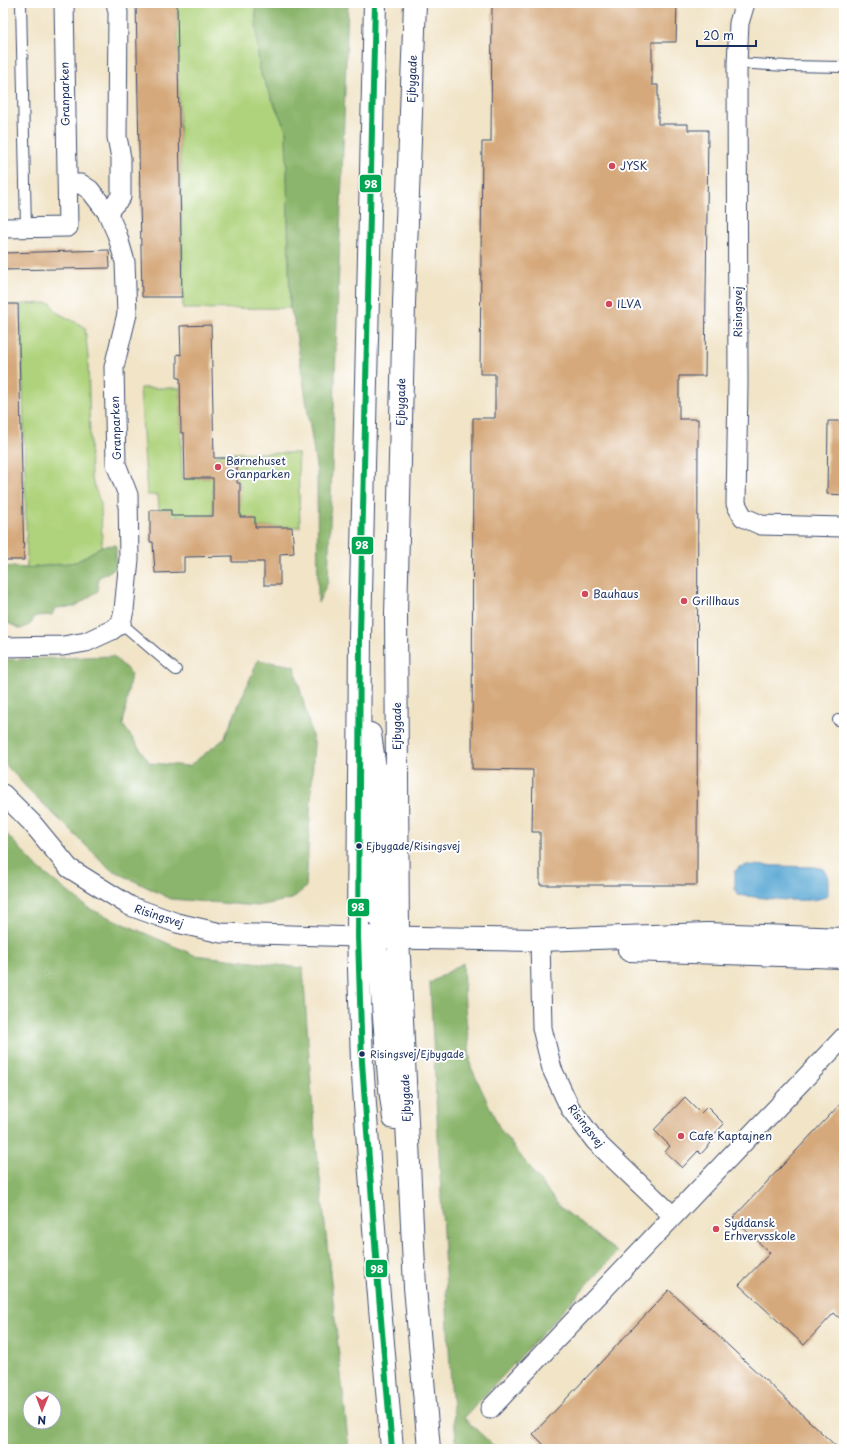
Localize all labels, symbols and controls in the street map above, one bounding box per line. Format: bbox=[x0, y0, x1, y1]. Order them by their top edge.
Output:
scale bar bbox=[697, 22, 756, 48]
text: 20 m bbox=[703, 26, 734, 44]
street label: Ejbygade bbox=[402, 55, 421, 103]
street label: Granparken bbox=[55, 62, 74, 126]
place label: JYSK bbox=[620, 157, 648, 174]
marker: JYSK bbox=[607, 161, 617, 171]
line badge: 98 bbox=[359, 174, 382, 193]
text: 98 bbox=[364, 175, 378, 192]
street label: Risingsvej bbox=[729, 287, 746, 338]
place label: ILVA bbox=[617, 295, 641, 312]
marker: ILVA bbox=[604, 299, 614, 309]
street label: Ejbygade bbox=[392, 378, 409, 426]
street label: Granparken bbox=[106, 396, 125, 460]
place label: Børnehuset Granparken bbox=[226, 452, 290, 482]
marker: Børnehuset Granparken bbox=[213, 462, 223, 472]
line badge: 98 bbox=[351, 536, 374, 555]
text: 98 bbox=[355, 536, 369, 553]
place label: Bauhaus bbox=[593, 585, 638, 602]
marker: Bauhaus bbox=[580, 589, 590, 599]
place label: Grillhaus bbox=[692, 592, 739, 609]
marker: Grillhaus bbox=[679, 596, 689, 606]
street label: Ejbygade bbox=[388, 702, 405, 750]
place label: Ejbygade/Risingsvej bbox=[366, 838, 460, 853]
marker: Ejbygade/Risingsvej bbox=[354, 841, 364, 851]
line badge: 98 bbox=[347, 898, 370, 917]
text: 98 bbox=[351, 898, 365, 915]
street label: Risingsvej bbox=[132, 900, 186, 931]
place label: Risingsvej/Ejbygade bbox=[370, 1046, 464, 1061]
marker: Risingsvej/Ejbygade bbox=[357, 1049, 367, 1059]
street label: Ejbygade bbox=[396, 1074, 415, 1122]
street label: Risingsvej bbox=[564, 1100, 609, 1151]
place label: Cafe Kaptajnen bbox=[689, 1127, 772, 1144]
marker: Cafe Kaptajnen bbox=[676, 1131, 686, 1141]
place label: Syddansk Erhvervsskole bbox=[724, 1214, 796, 1244]
marker: Syddansk Erhvervsskole bbox=[711, 1224, 721, 1234]
line badge: 98 bbox=[365, 1259, 388, 1278]
text: 98 bbox=[370, 1260, 384, 1277]
north arrow bbox=[22, 1390, 62, 1430]
text: N bbox=[37, 1412, 46, 1429]

